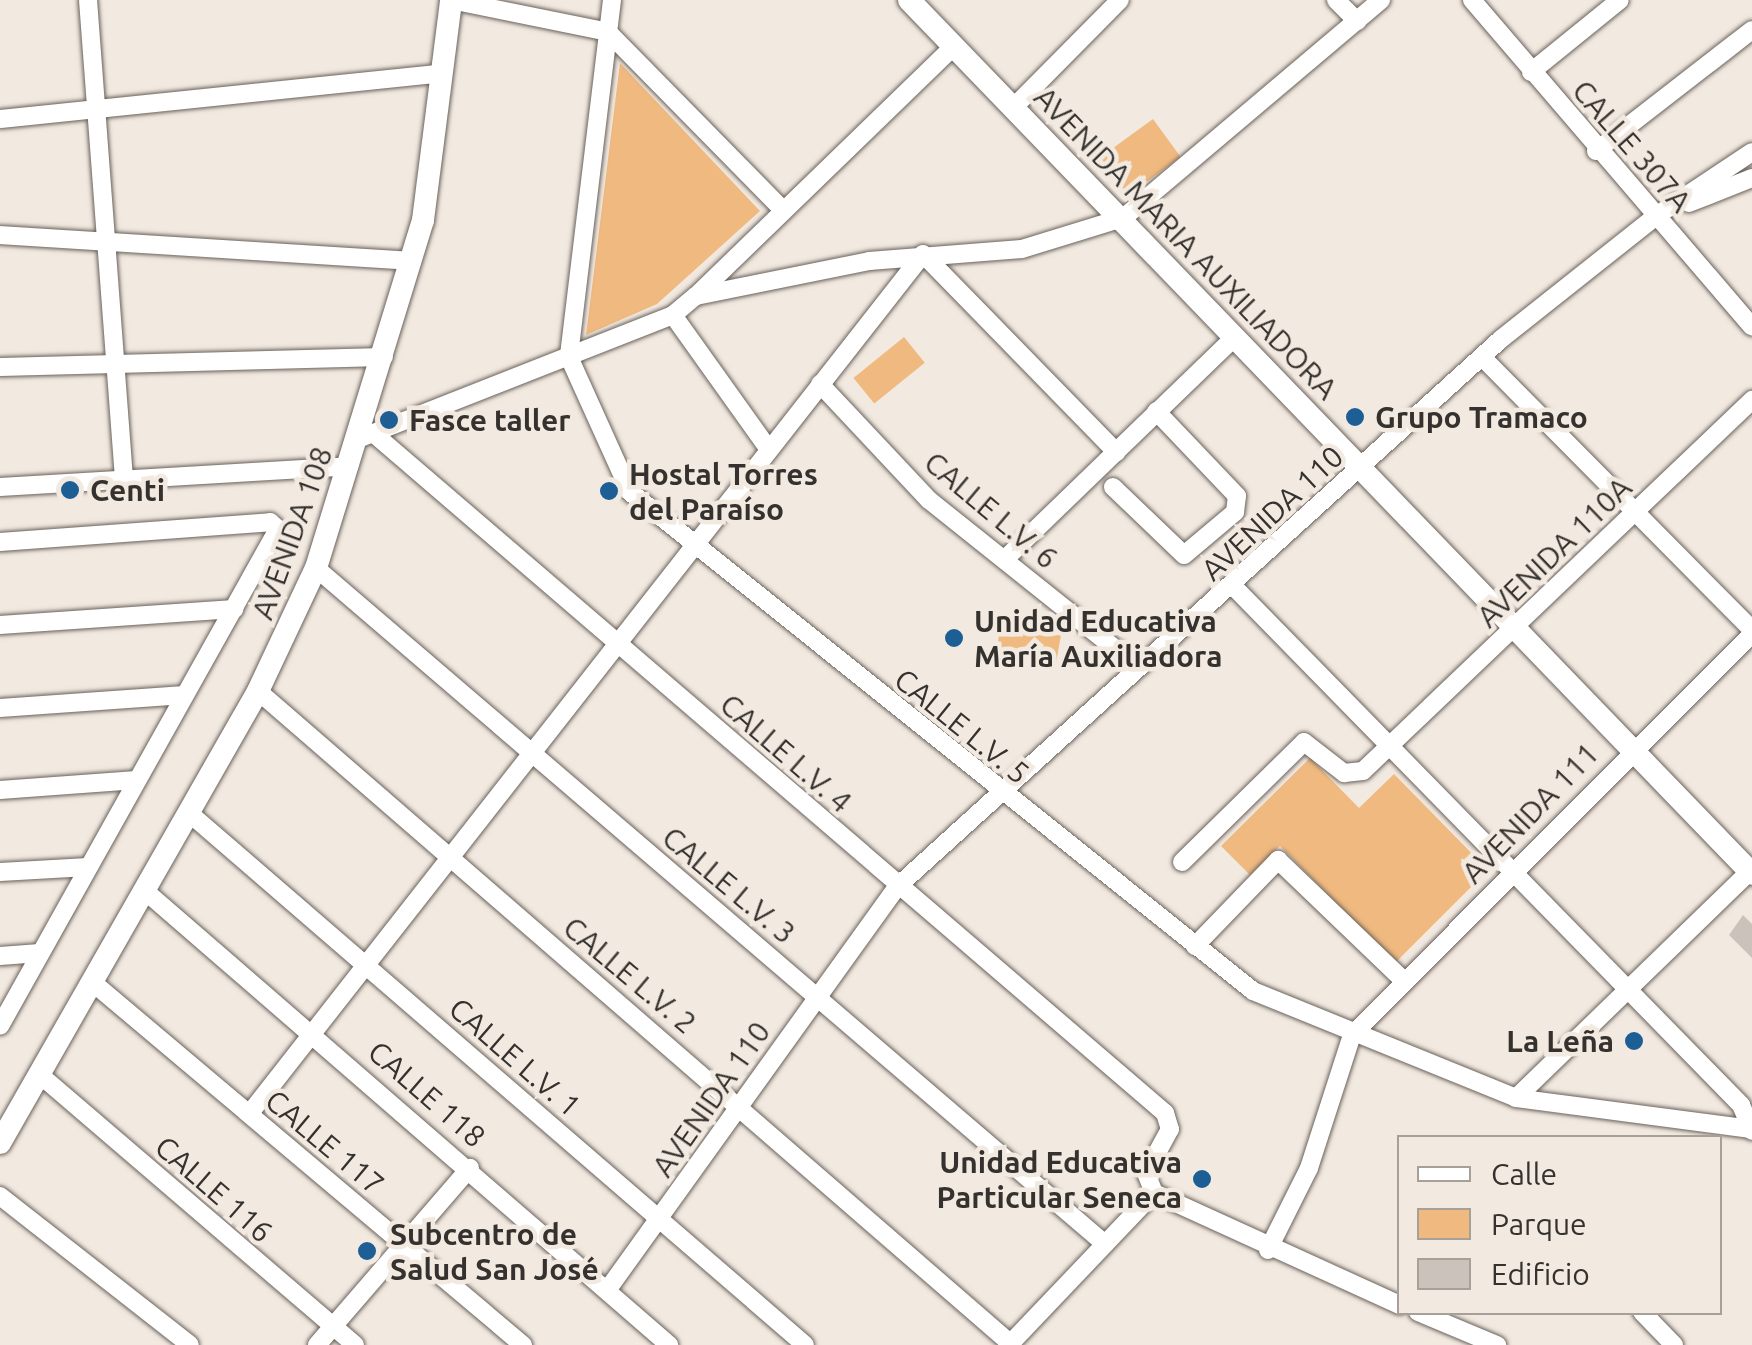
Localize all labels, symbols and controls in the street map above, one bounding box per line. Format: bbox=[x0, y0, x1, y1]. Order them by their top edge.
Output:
street label: CALLE 307A bbox=[1565, 73, 1699, 219]
street label: AVENIDA MARIA AUXILIADORA bbox=[1027, 79, 1345, 407]
place label: Grupo Tramaco bbox=[1375, 399, 1588, 435]
place label: Fasce taller bbox=[409, 402, 571, 438]
marker: Grupo Tramaco bbox=[1344, 406, 1366, 428]
marker: Fasce taller bbox=[378, 409, 400, 431]
street label: AVENIDA 110 bbox=[1194, 438, 1350, 588]
street label: AVENIDA 108 bbox=[244, 442, 340, 624]
street label: CALLE L.V. 6 bbox=[917, 444, 1065, 576]
place label: Hostal Torres del Paraíso bbox=[629, 456, 818, 526]
street label: AVENIDA 110A bbox=[1469, 469, 1639, 635]
place label: Centi bbox=[90, 472, 165, 508]
marker: Centi bbox=[59, 479, 81, 501]
marker: Hostal Torres del Paraíso bbox=[598, 480, 620, 502]
place label: Unidad Educativa María Auxiliadora bbox=[974, 603, 1222, 674]
marker: Unidad Educativa María Auxiliadora bbox=[943, 627, 965, 649]
street label: CALLE L.V. 5 bbox=[888, 661, 1036, 791]
street label: CALLE L.V. 4 bbox=[713, 686, 859, 820]
street label: AVENIDA 111 bbox=[1454, 735, 1606, 891]
street label: CALLE L.V. 3 bbox=[655, 819, 803, 951]
street label: CALLE L.V. 2 bbox=[556, 909, 704, 1041]
street label: CALLE L.V. 1 bbox=[442, 990, 588, 1124]
street label: AVENIDA 110 bbox=[644, 1015, 778, 1183]
place label: La Leña bbox=[1506, 1023, 1614, 1059]
marker: La Leña bbox=[1623, 1030, 1645, 1052]
street label: CALLE 118 bbox=[361, 1033, 493, 1155]
street label: CALLE 117 bbox=[258, 1082, 392, 1202]
street label: CALLE 116 bbox=[148, 1128, 280, 1250]
legend bbox=[1397, 1135, 1722, 1315]
place label: Unidad Educativa Particular Seneca bbox=[937, 1144, 1182, 1214]
text: Calle bbox=[1491, 1157, 1557, 1191]
marker: Unidad Educativa Particular Seneca bbox=[1191, 1168, 1213, 1190]
text: Parque bbox=[1491, 1207, 1587, 1241]
place label: Subcentro de Salud San José bbox=[390, 1216, 599, 1286]
marker: Subcentro de Salud San José bbox=[354, 1238, 380, 1264]
text: Edificio bbox=[1491, 1257, 1590, 1291]

